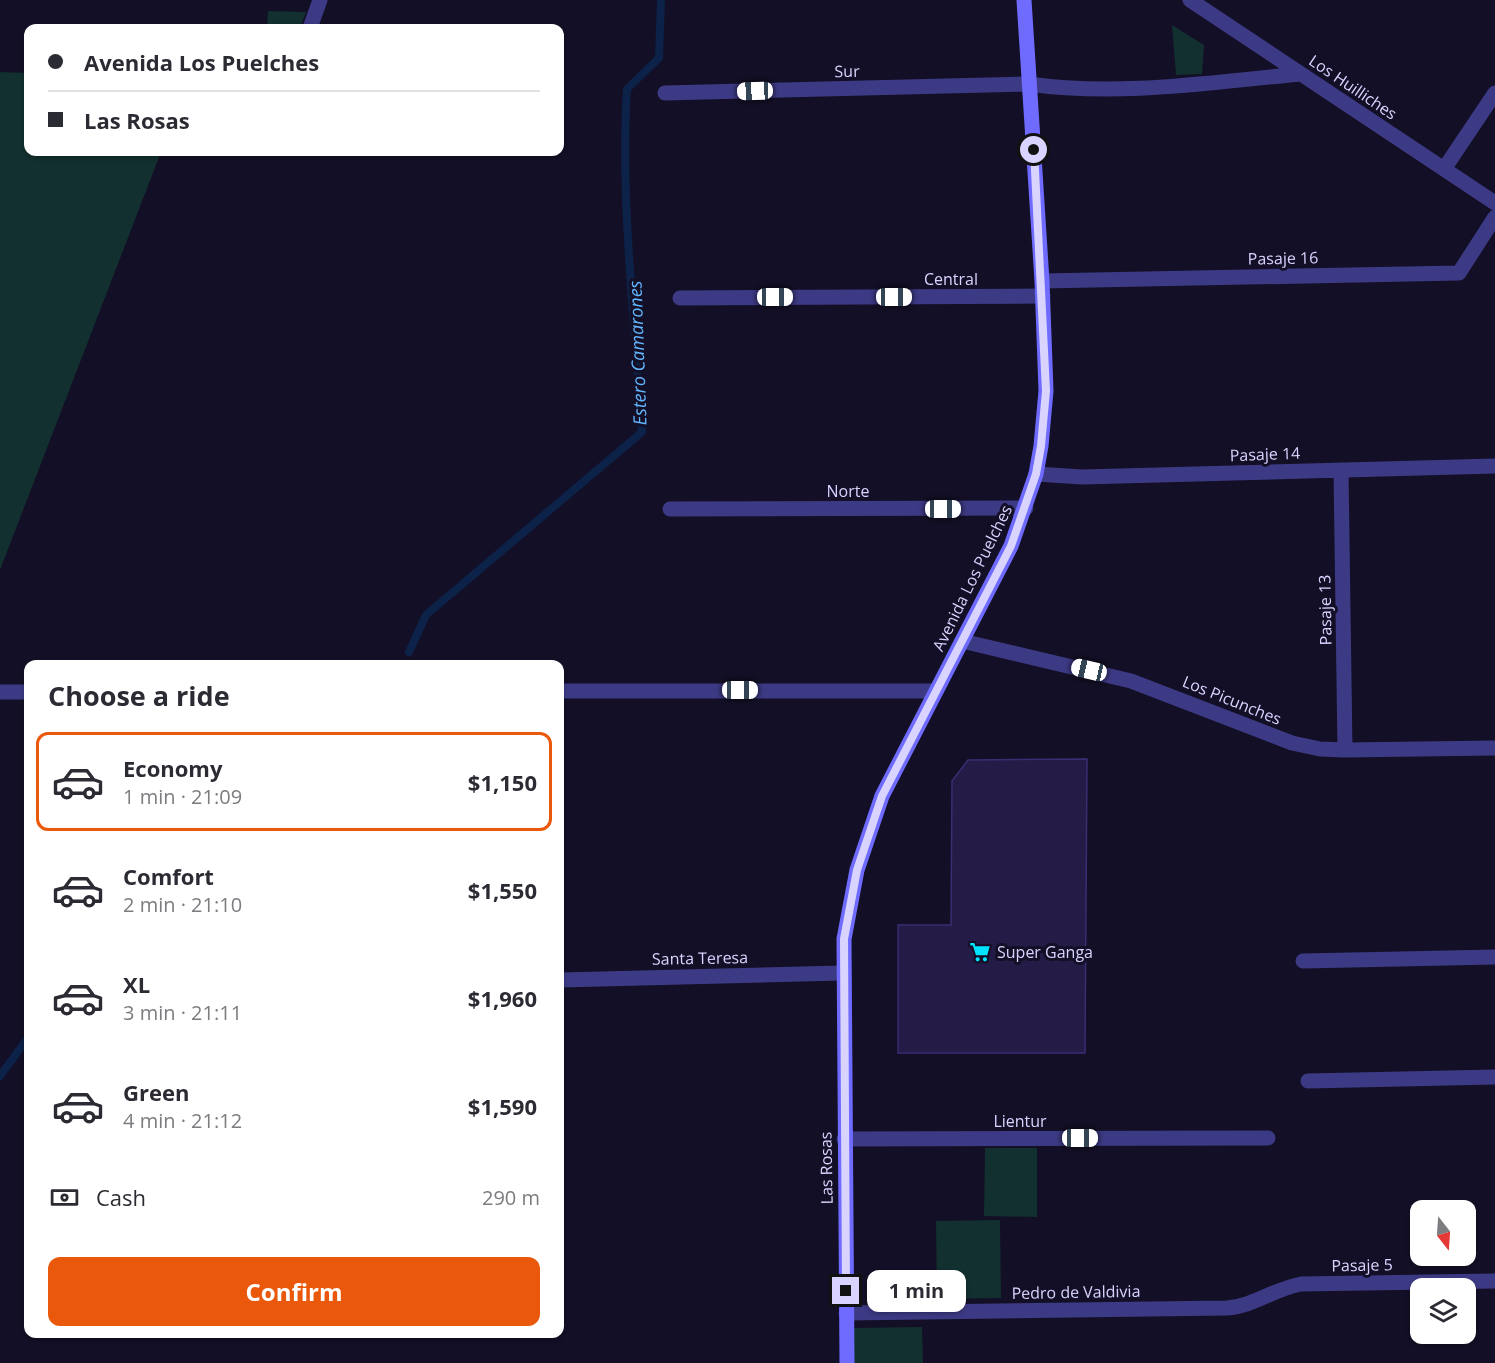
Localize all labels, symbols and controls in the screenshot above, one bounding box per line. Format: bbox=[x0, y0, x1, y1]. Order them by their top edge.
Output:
text: Avenida Los Puelches bbox=[84, 47, 319, 77]
street label: Los Huilliches bbox=[1305, 49, 1401, 125]
street label: Sur bbox=[834, 60, 860, 82]
car bbox=[737, 81, 773, 101]
text: Las Rosas bbox=[84, 105, 190, 135]
route start bbox=[1020, 136, 1047, 163]
street label: Pasaje 16 bbox=[1248, 246, 1318, 270]
street label: Central bbox=[924, 268, 978, 290]
water label: Estero Camarones bbox=[622, 280, 652, 426]
car bbox=[757, 288, 793, 306]
car bbox=[876, 288, 912, 306]
street label: Pasaje 14 bbox=[1229, 442, 1301, 466]
street label: Norte bbox=[827, 480, 869, 502]
car bbox=[925, 500, 961, 518]
street label: Avenida Los Puelches bbox=[927, 501, 1017, 655]
street label: Pasaje 13 bbox=[1313, 575, 1337, 645]
car bbox=[1069, 657, 1109, 683]
street label: Los Picunches bbox=[1179, 670, 1285, 730]
text: Choose a ride bbox=[48, 677, 230, 714]
car bbox=[722, 681, 758, 699]
text: Economy bbox=[123, 753, 222, 783]
icon: car bbox=[51, 755, 105, 809]
text: $1,150 bbox=[468, 767, 537, 797]
text: 1 min · 21:09 bbox=[123, 783, 242, 810]
text: Comfort bbox=[123, 861, 214, 891]
icon: car bbox=[51, 863, 105, 917]
text: $1,550 bbox=[468, 875, 537, 905]
text: 2 min · 21:10 bbox=[123, 891, 242, 918]
supermarket icon: Super Ganga bbox=[968, 940, 992, 964]
place label: Super Ganga bbox=[997, 941, 1093, 963]
street label: Santa Teresa bbox=[652, 946, 748, 970]
text: XL bbox=[123, 969, 150, 999]
icon: car bbox=[51, 971, 105, 1025]
text: $1,960 bbox=[468, 983, 537, 1013]
text: 3 min · 21:11 bbox=[123, 999, 242, 1026]
text: Green bbox=[123, 1077, 189, 1107]
icon: car bbox=[51, 1079, 105, 1133]
text: $1,590 bbox=[468, 1091, 537, 1121]
text: 4 min · 21:12 bbox=[123, 1107, 242, 1134]
street label: Lientur bbox=[993, 1110, 1047, 1132]
car bbox=[1062, 1129, 1098, 1147]
street label: Las Rosas bbox=[814, 1131, 838, 1205]
icon: cash bbox=[48, 1181, 81, 1214]
text: Cash bbox=[96, 1182, 146, 1212]
text: 290 m bbox=[482, 1184, 540, 1211]
north arrow bbox=[1410, 1200, 1476, 1266]
map controls bbox=[1410, 1200, 1476, 1344]
street label: Pasaje 5 bbox=[1331, 1253, 1393, 1277]
button: Confirm bbox=[48, 1257, 540, 1326]
callout: 1 min bbox=[867, 1270, 966, 1312]
route end bbox=[832, 1277, 859, 1304]
text: 1 min bbox=[889, 1277, 944, 1304]
button: layers bbox=[1410, 1278, 1476, 1344]
street label: Pedro de Valdivia bbox=[1011, 1280, 1141, 1304]

